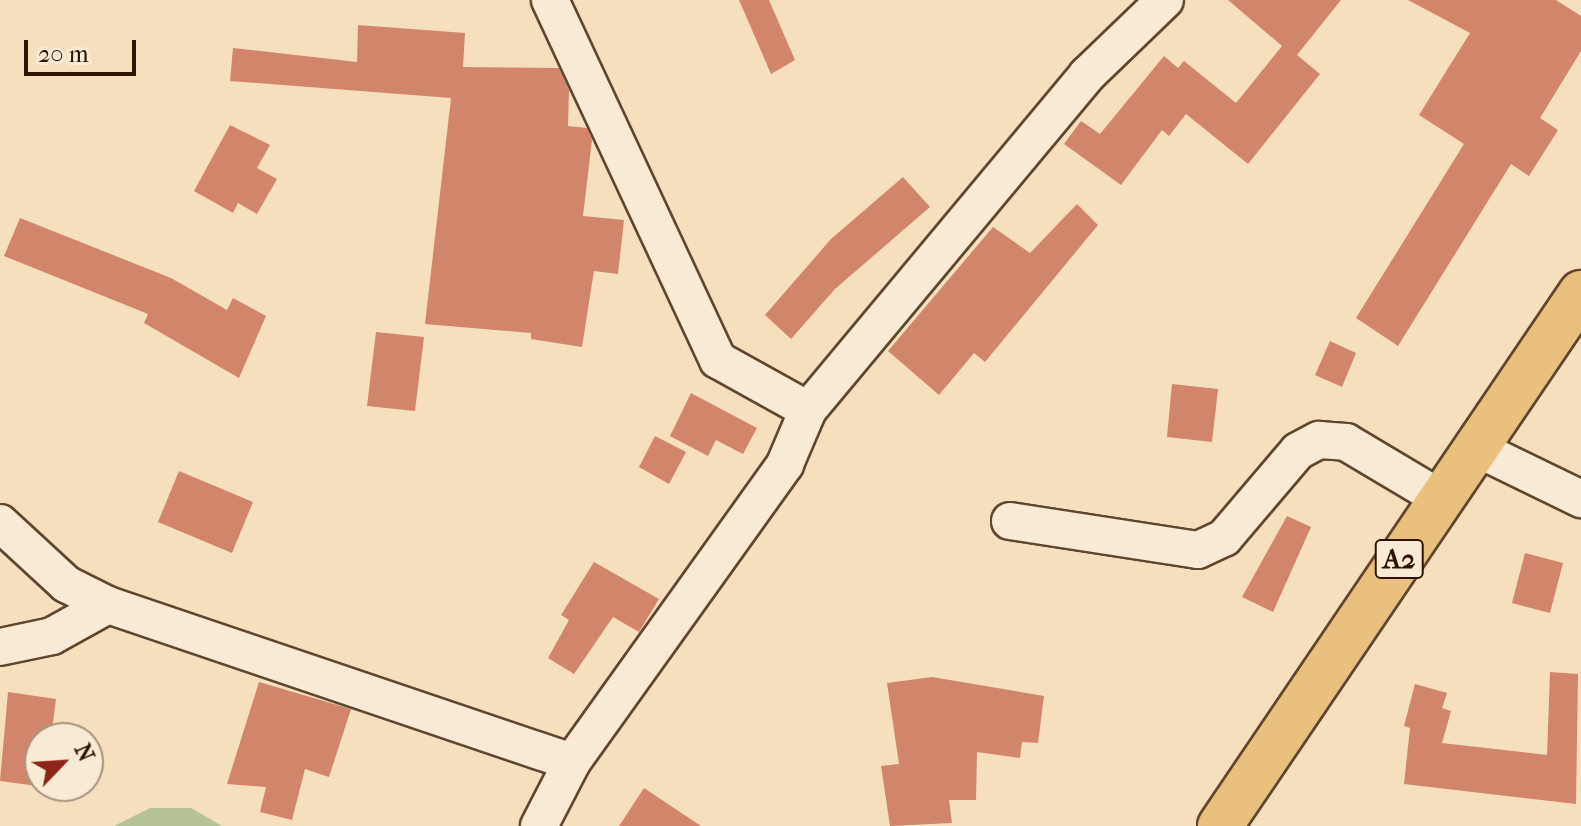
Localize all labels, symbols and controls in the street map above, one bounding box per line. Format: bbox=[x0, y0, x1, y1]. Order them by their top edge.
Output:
scale bar bbox=[28, 24, 140, 74]
text: 20 m bbox=[38, 40, 89, 68]
road number: A2 bbox=[1373, 535, 1425, 583]
north arrow bbox=[24, 722, 104, 802]
text: N bbox=[69, 740, 99, 766]

